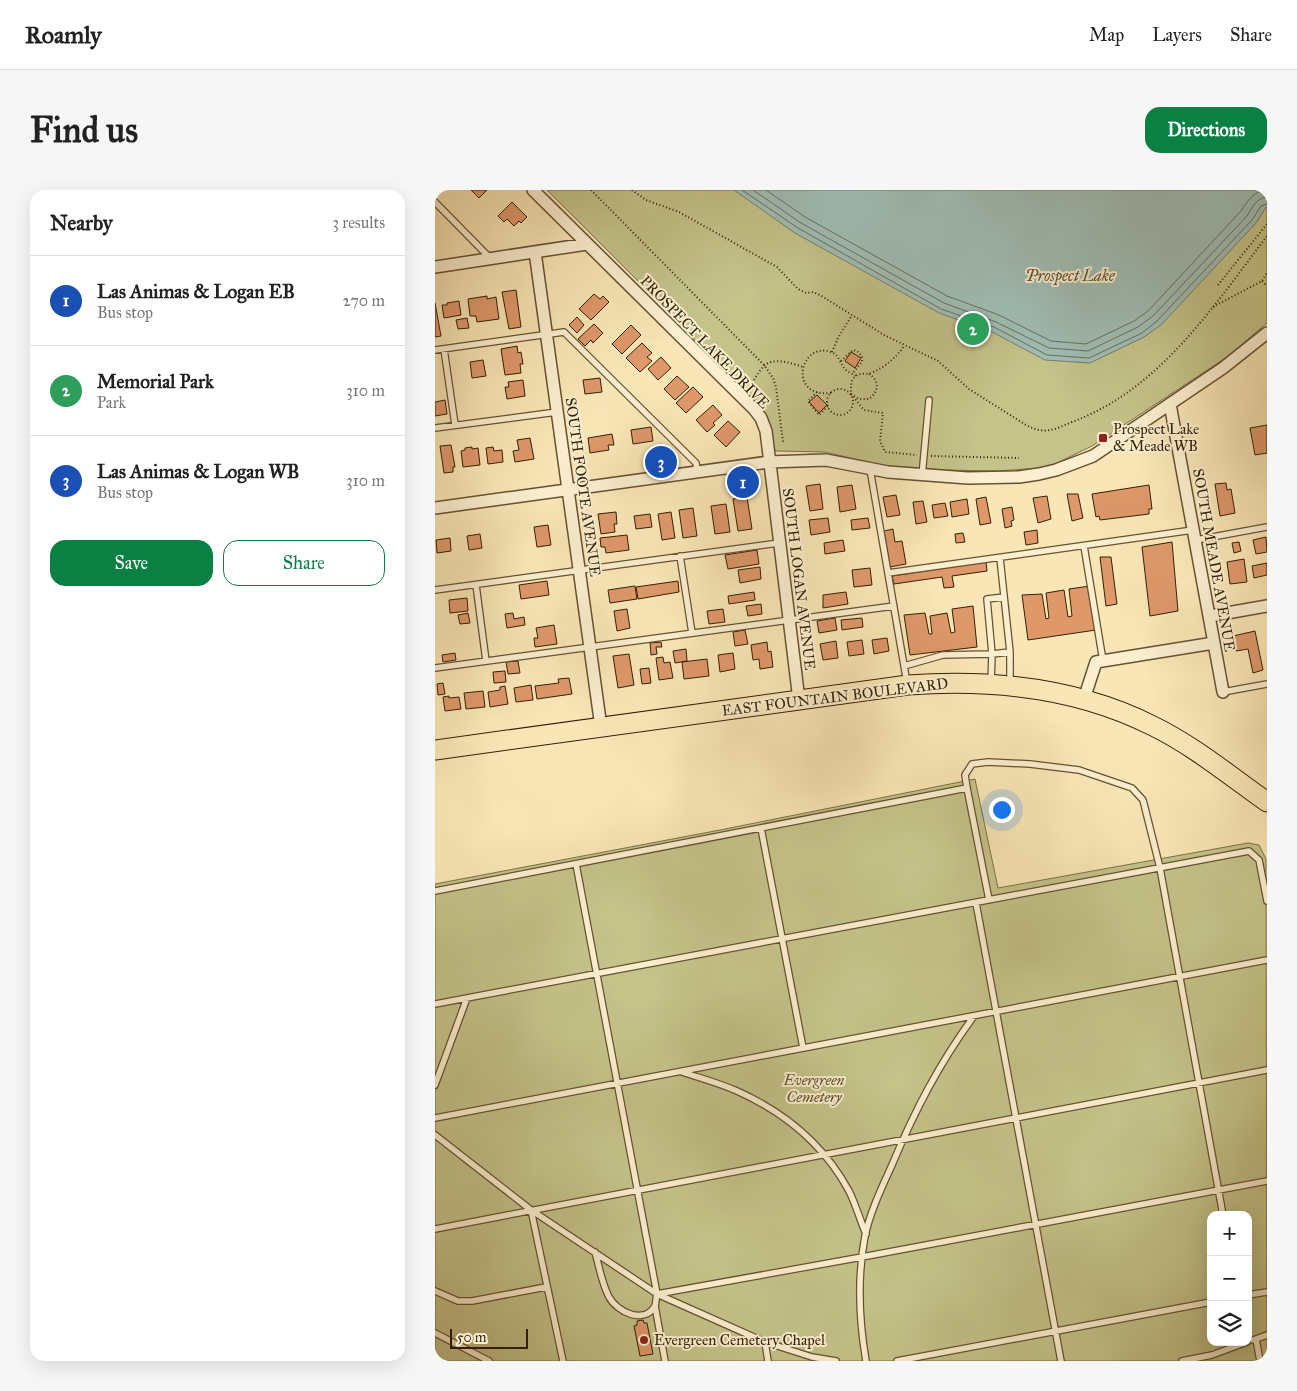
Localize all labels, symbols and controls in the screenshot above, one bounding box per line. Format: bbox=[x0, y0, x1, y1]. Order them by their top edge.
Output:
text: Roamly bbox=[25, 20, 102, 50]
text: Map bbox=[1089, 24, 1124, 46]
text: Layers bbox=[1152, 24, 1202, 46]
text: Share bbox=[1230, 24, 1272, 46]
button: Directions bbox=[1145, 107, 1267, 153]
text: Find us bbox=[30, 109, 138, 152]
text: Nearby bbox=[50, 210, 113, 236]
text: 3 results bbox=[332, 213, 385, 232]
water label: Prospect Lake bbox=[1025, 266, 1116, 286]
street label: PROSPECT LAKE DRIVE bbox=[637, 272, 773, 412]
text: Las Animas & Logan EB bbox=[97, 280, 295, 303]
text: 1 bbox=[63, 291, 69, 310]
text: 270 m bbox=[343, 291, 385, 310]
text: Bus stop bbox=[97, 303, 153, 322]
pin: 2 bbox=[957, 310, 989, 348]
text: Memorial Park bbox=[97, 370, 214, 393]
text: 2 bbox=[62, 381, 70, 400]
text: 310 m bbox=[346, 381, 385, 400]
text: Park bbox=[97, 393, 126, 412]
street label: SOUTH FOOTE AVENUE bbox=[562, 396, 605, 578]
place label: Prospect Lake & Meade WB bbox=[1113, 420, 1199, 455]
marker: Prospect Lake & Meade WB bbox=[1097, 432, 1109, 444]
pin: 3 bbox=[645, 443, 677, 481]
text: Las Animas & Logan WB bbox=[97, 460, 299, 483]
pin: 1 bbox=[727, 463, 759, 501]
street label: SOUTH MEADE AVENUE bbox=[1189, 467, 1239, 653]
text: 3 bbox=[63, 471, 69, 490]
text: 310 m bbox=[346, 471, 385, 490]
text: Bus stop bbox=[97, 483, 153, 502]
street label: SOUTH LOGAN AVENUE bbox=[779, 487, 819, 671]
button: Save bbox=[50, 540, 213, 586]
button: Share bbox=[223, 540, 385, 586]
street label: EAST FOUNTAIN BOULEVARD bbox=[721, 674, 949, 720]
your location bbox=[989, 797, 1015, 823]
park label: Evergreen Cemetery bbox=[783, 1071, 845, 1106]
map controls bbox=[1207, 1211, 1252, 1346]
button: + bbox=[1207, 1211, 1252, 1256]
button: − bbox=[1207, 1256, 1252, 1301]
button: layers bbox=[1207, 1301, 1252, 1346]
scale bar bbox=[450, 1326, 527, 1349]
text: 50 m bbox=[457, 1329, 486, 1346]
place label: Evergreen Cemetery Chapel bbox=[654, 1331, 826, 1349]
marker: Evergreen Cemetery Chapel bbox=[638, 1334, 650, 1346]

